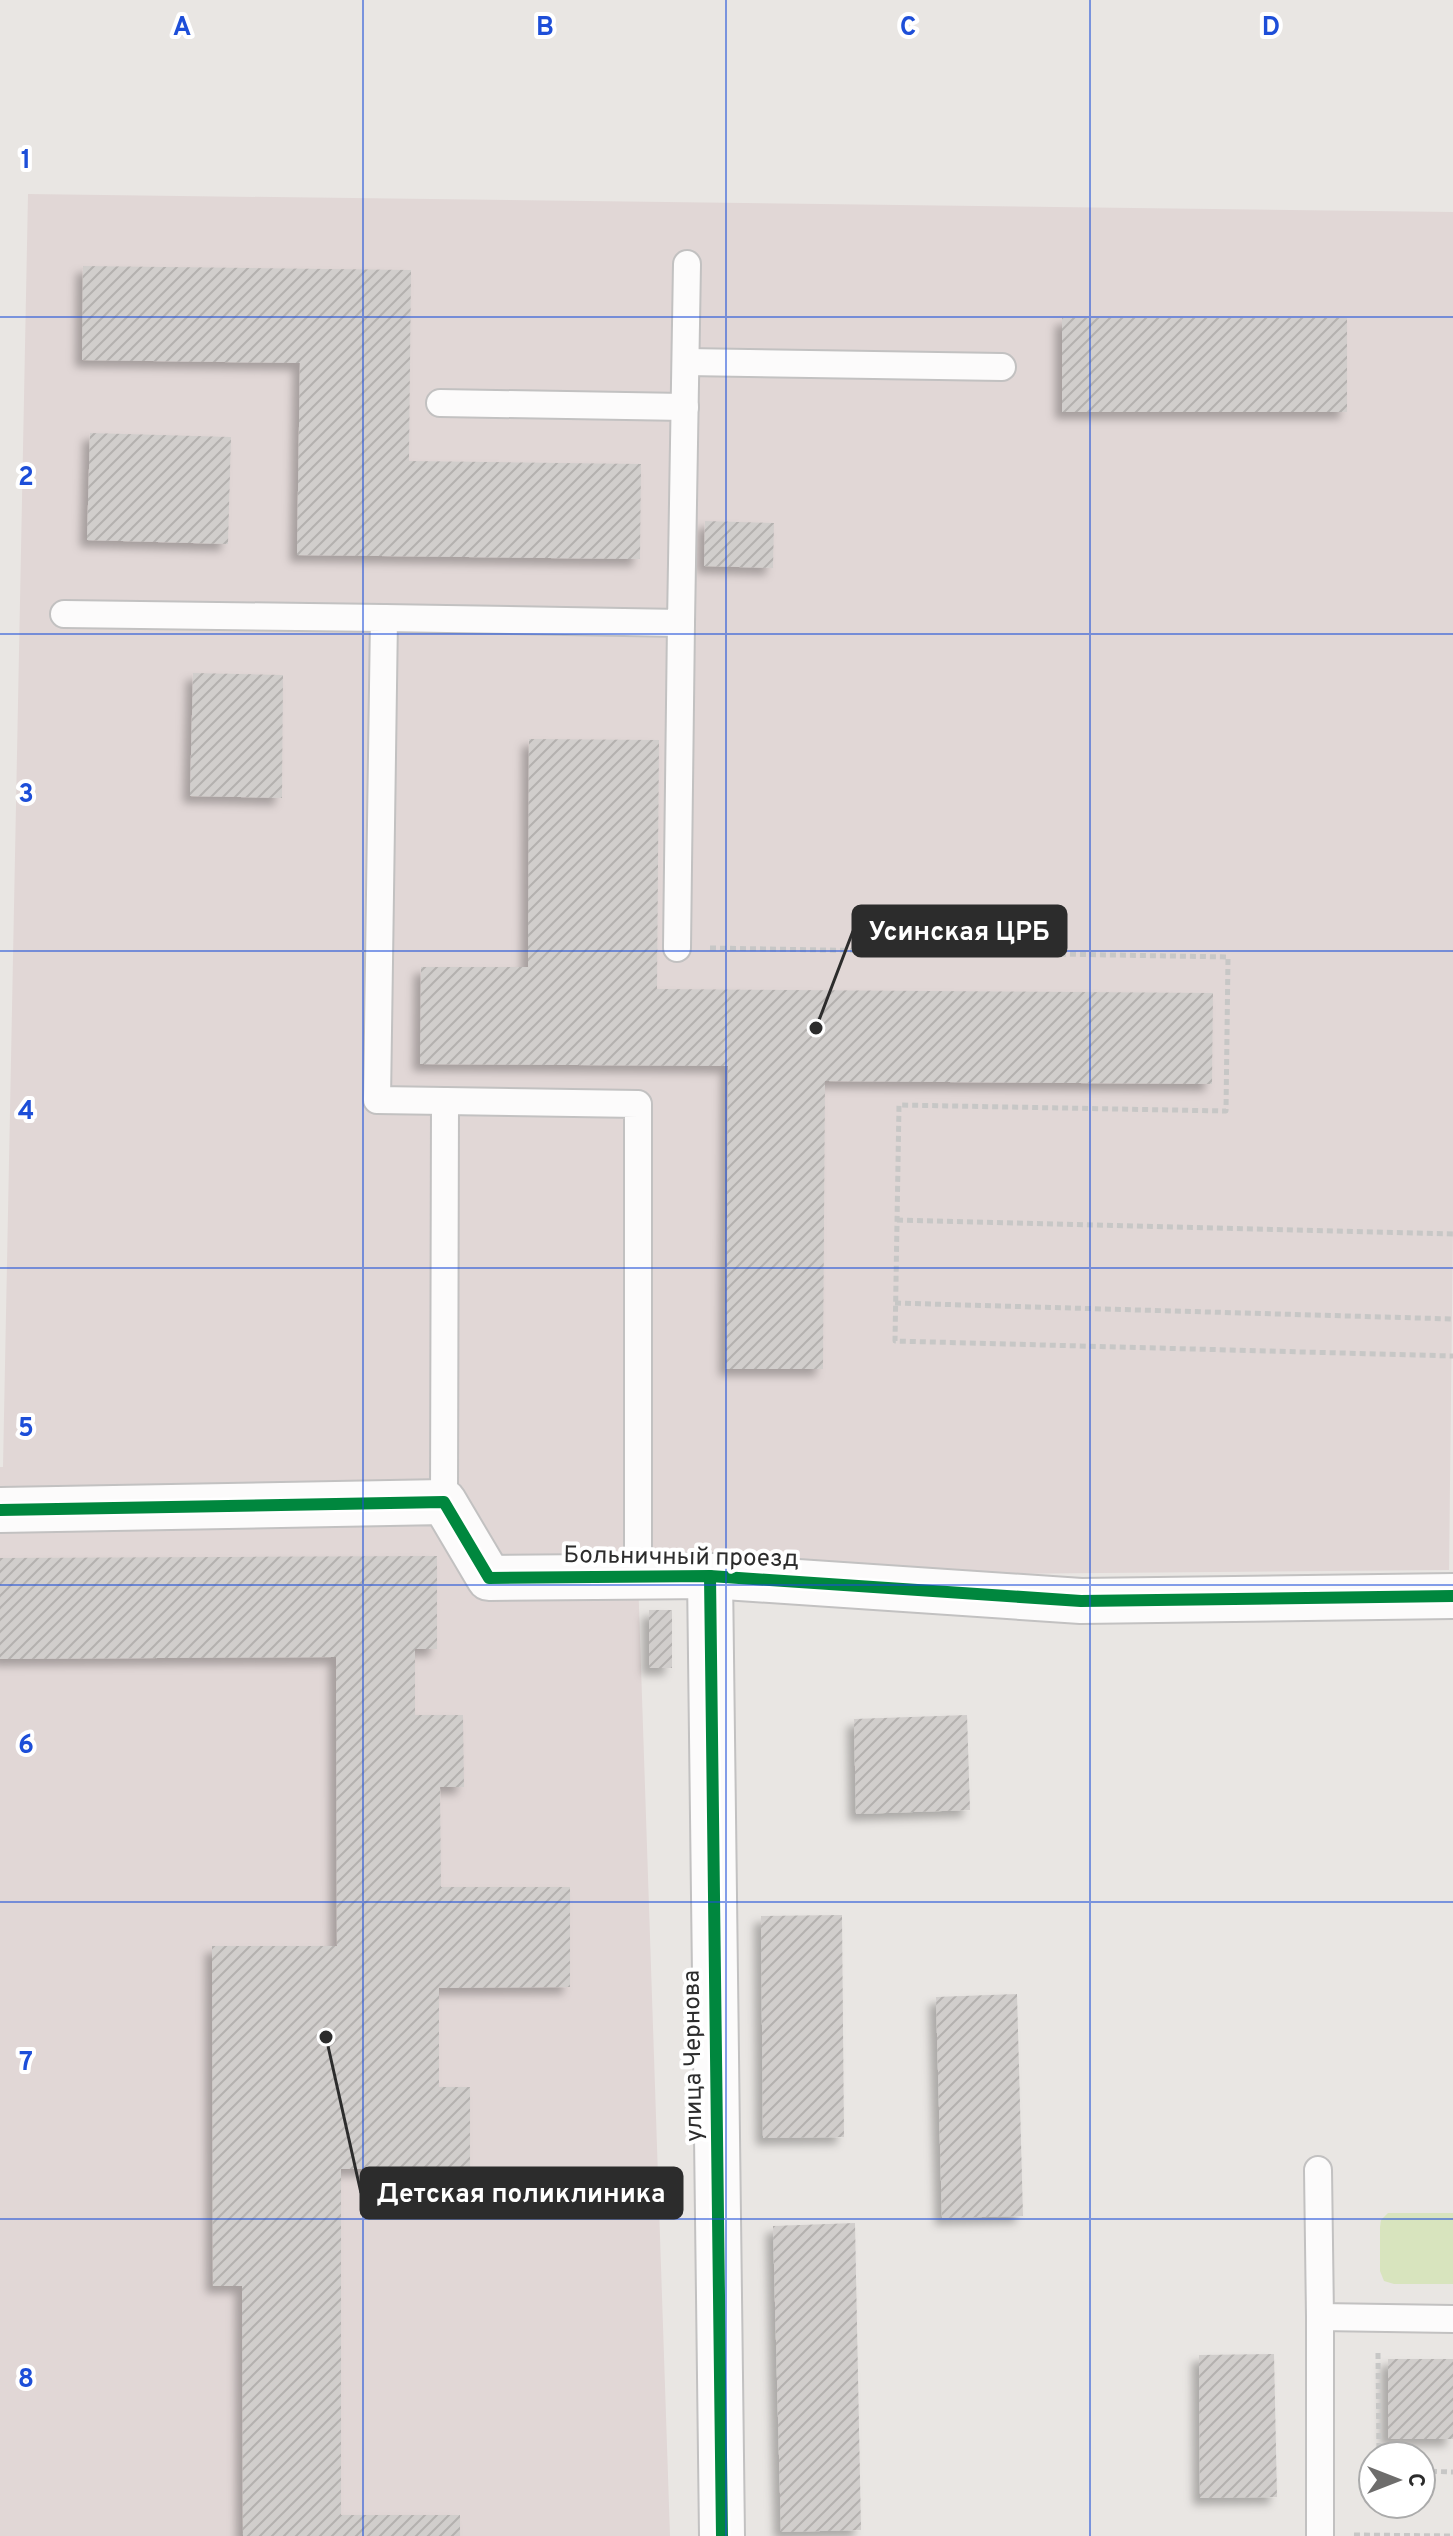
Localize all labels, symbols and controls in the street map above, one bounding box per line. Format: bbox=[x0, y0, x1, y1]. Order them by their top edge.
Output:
text: A bbox=[173, 12, 191, 45]
text: B bbox=[536, 12, 554, 45]
text: C bbox=[900, 12, 916, 45]
text: D bbox=[1262, 12, 1280, 45]
text: 1 bbox=[21, 145, 31, 178]
text: 2 bbox=[18, 462, 34, 495]
text: 3 bbox=[18, 779, 34, 812]
callout: Усинская ЦРБ bbox=[853, 906, 1066, 956]
text: Усинская ЦРБ bbox=[868, 917, 1050, 950]
text: 4 bbox=[18, 1096, 34, 1129]
text: 5 bbox=[18, 1413, 34, 1446]
street label: Больничный проезд bbox=[563, 1541, 799, 1575]
text: 6 bbox=[18, 1730, 34, 1763]
street label: улица Чернова bbox=[678, 1970, 710, 2142]
text: 7 bbox=[19, 2047, 33, 2080]
callout: Детская поликлиника bbox=[361, 2168, 682, 2218]
text: Детская поликлиника bbox=[377, 2179, 665, 2212]
text: 8 bbox=[18, 2364, 34, 2397]
north arrow bbox=[1357, 2440, 1437, 2520]
text: С bbox=[1401, 2473, 1428, 2487]

